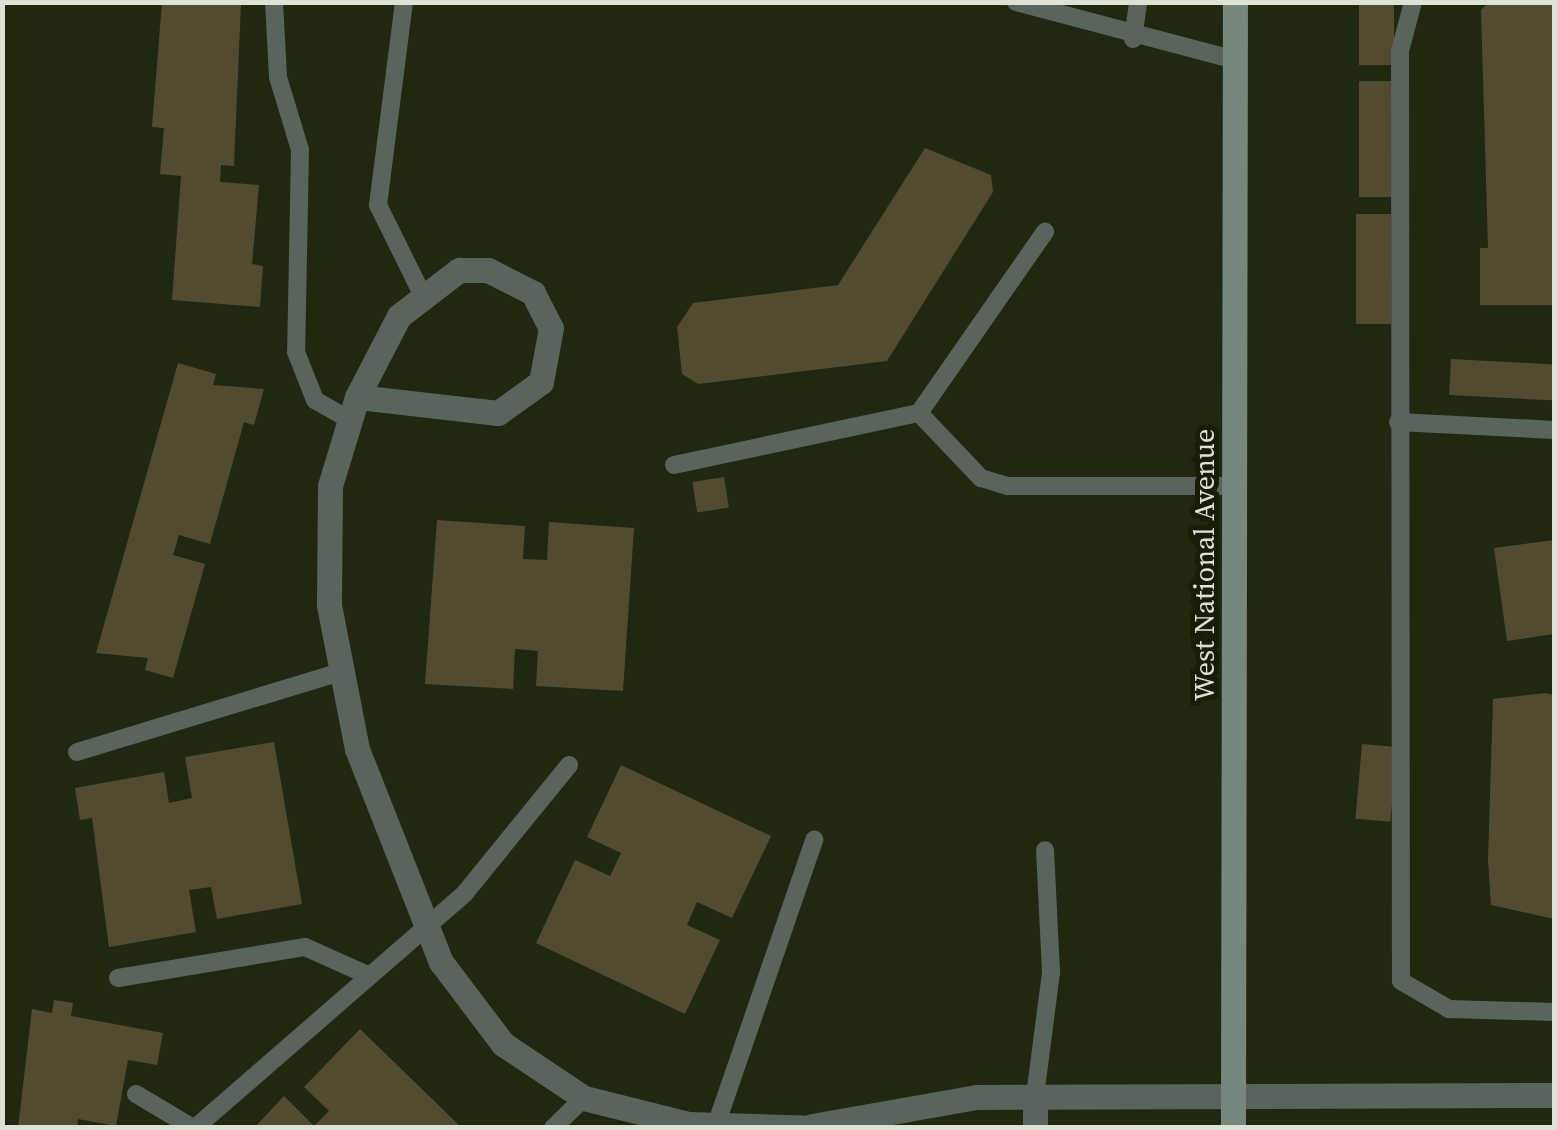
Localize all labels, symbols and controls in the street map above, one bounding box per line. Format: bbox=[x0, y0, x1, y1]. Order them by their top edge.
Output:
street label: West National Avenue bbox=[1187, 429, 1221, 701]

